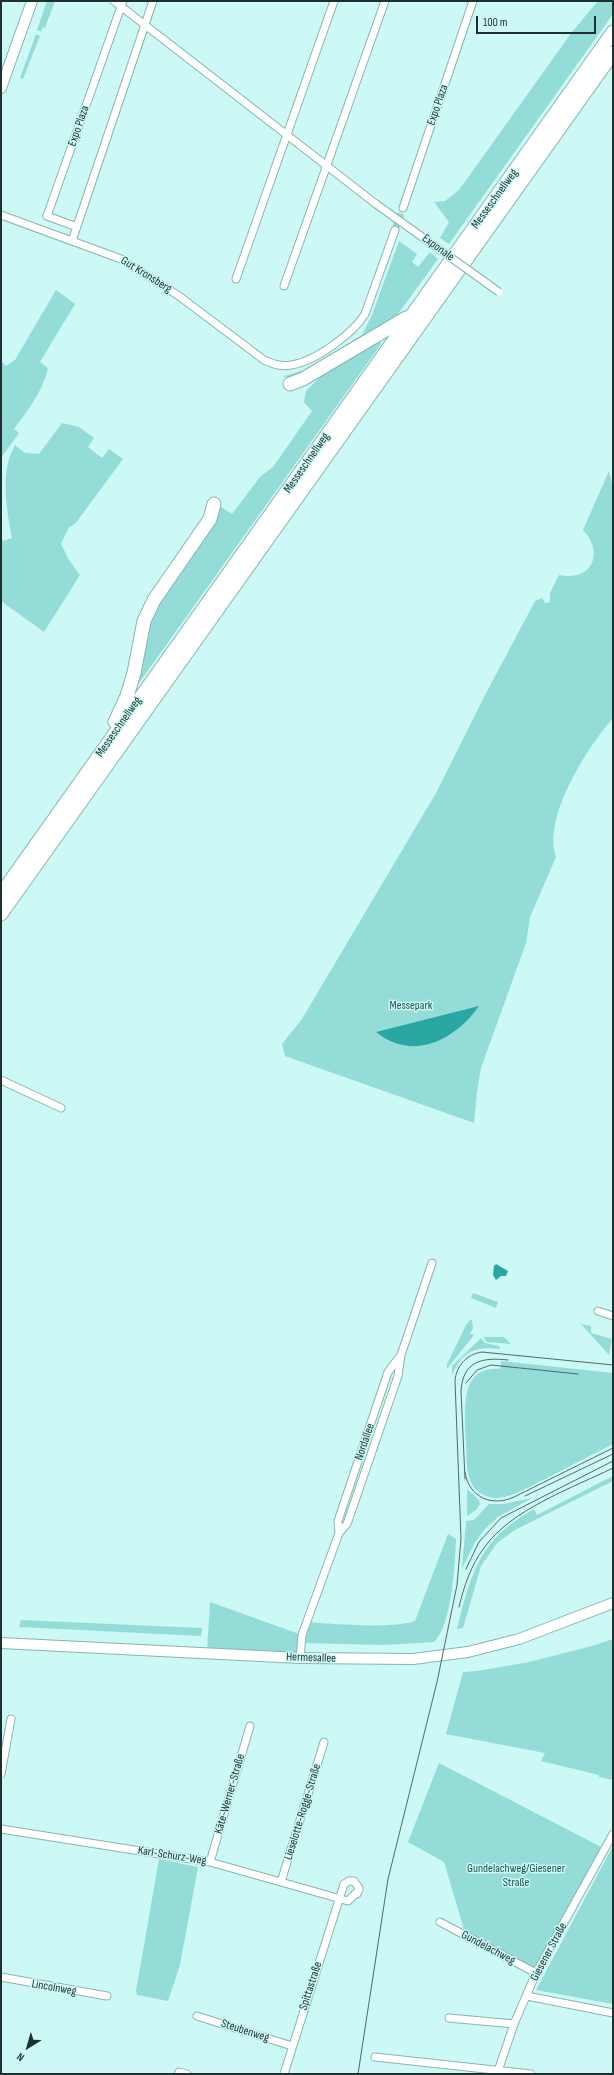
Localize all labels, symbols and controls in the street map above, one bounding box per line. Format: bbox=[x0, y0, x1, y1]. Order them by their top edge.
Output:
scale bar bbox=[478, 8, 598, 34]
text: 100 m bbox=[483, 15, 508, 30]
street label: Expo Plaza bbox=[424, 83, 452, 127]
street label: Expo Plaza bbox=[65, 104, 93, 148]
street label: Messeschnellweg bbox=[469, 166, 521, 232]
street label: Exponale bbox=[419, 232, 457, 264]
street label: Gut Kronsberg bbox=[118, 254, 174, 296]
street label: Messeschnellweg bbox=[281, 430, 333, 496]
street label: Messeschnellweg bbox=[93, 694, 145, 760]
park label: Messepark bbox=[390, 999, 432, 1013]
street label: Nordallee bbox=[352, 1422, 378, 1462]
street label: Hermesallee bbox=[286, 1650, 336, 1666]
street label: Käte-Werner-Straße bbox=[212, 1752, 248, 1836]
street label: Lieselotte-Rogge-Straße bbox=[282, 1762, 324, 1862]
street label: Karl-Schurz-Weg bbox=[137, 1843, 207, 1869]
park label: Gundelachweg/Giesener Straße bbox=[467, 1862, 565, 1890]
street label: Giesener Straße bbox=[528, 1920, 570, 1984]
street label: Gundelachweg bbox=[459, 1928, 517, 1968]
street label: Spittastraße bbox=[296, 1960, 326, 2012]
street label: Lincolnweg bbox=[30, 1977, 78, 1999]
street label: Steubenweg bbox=[219, 2016, 271, 2046]
north arrow bbox=[8, 2027, 48, 2067]
text: N bbox=[14, 2050, 27, 2064]

